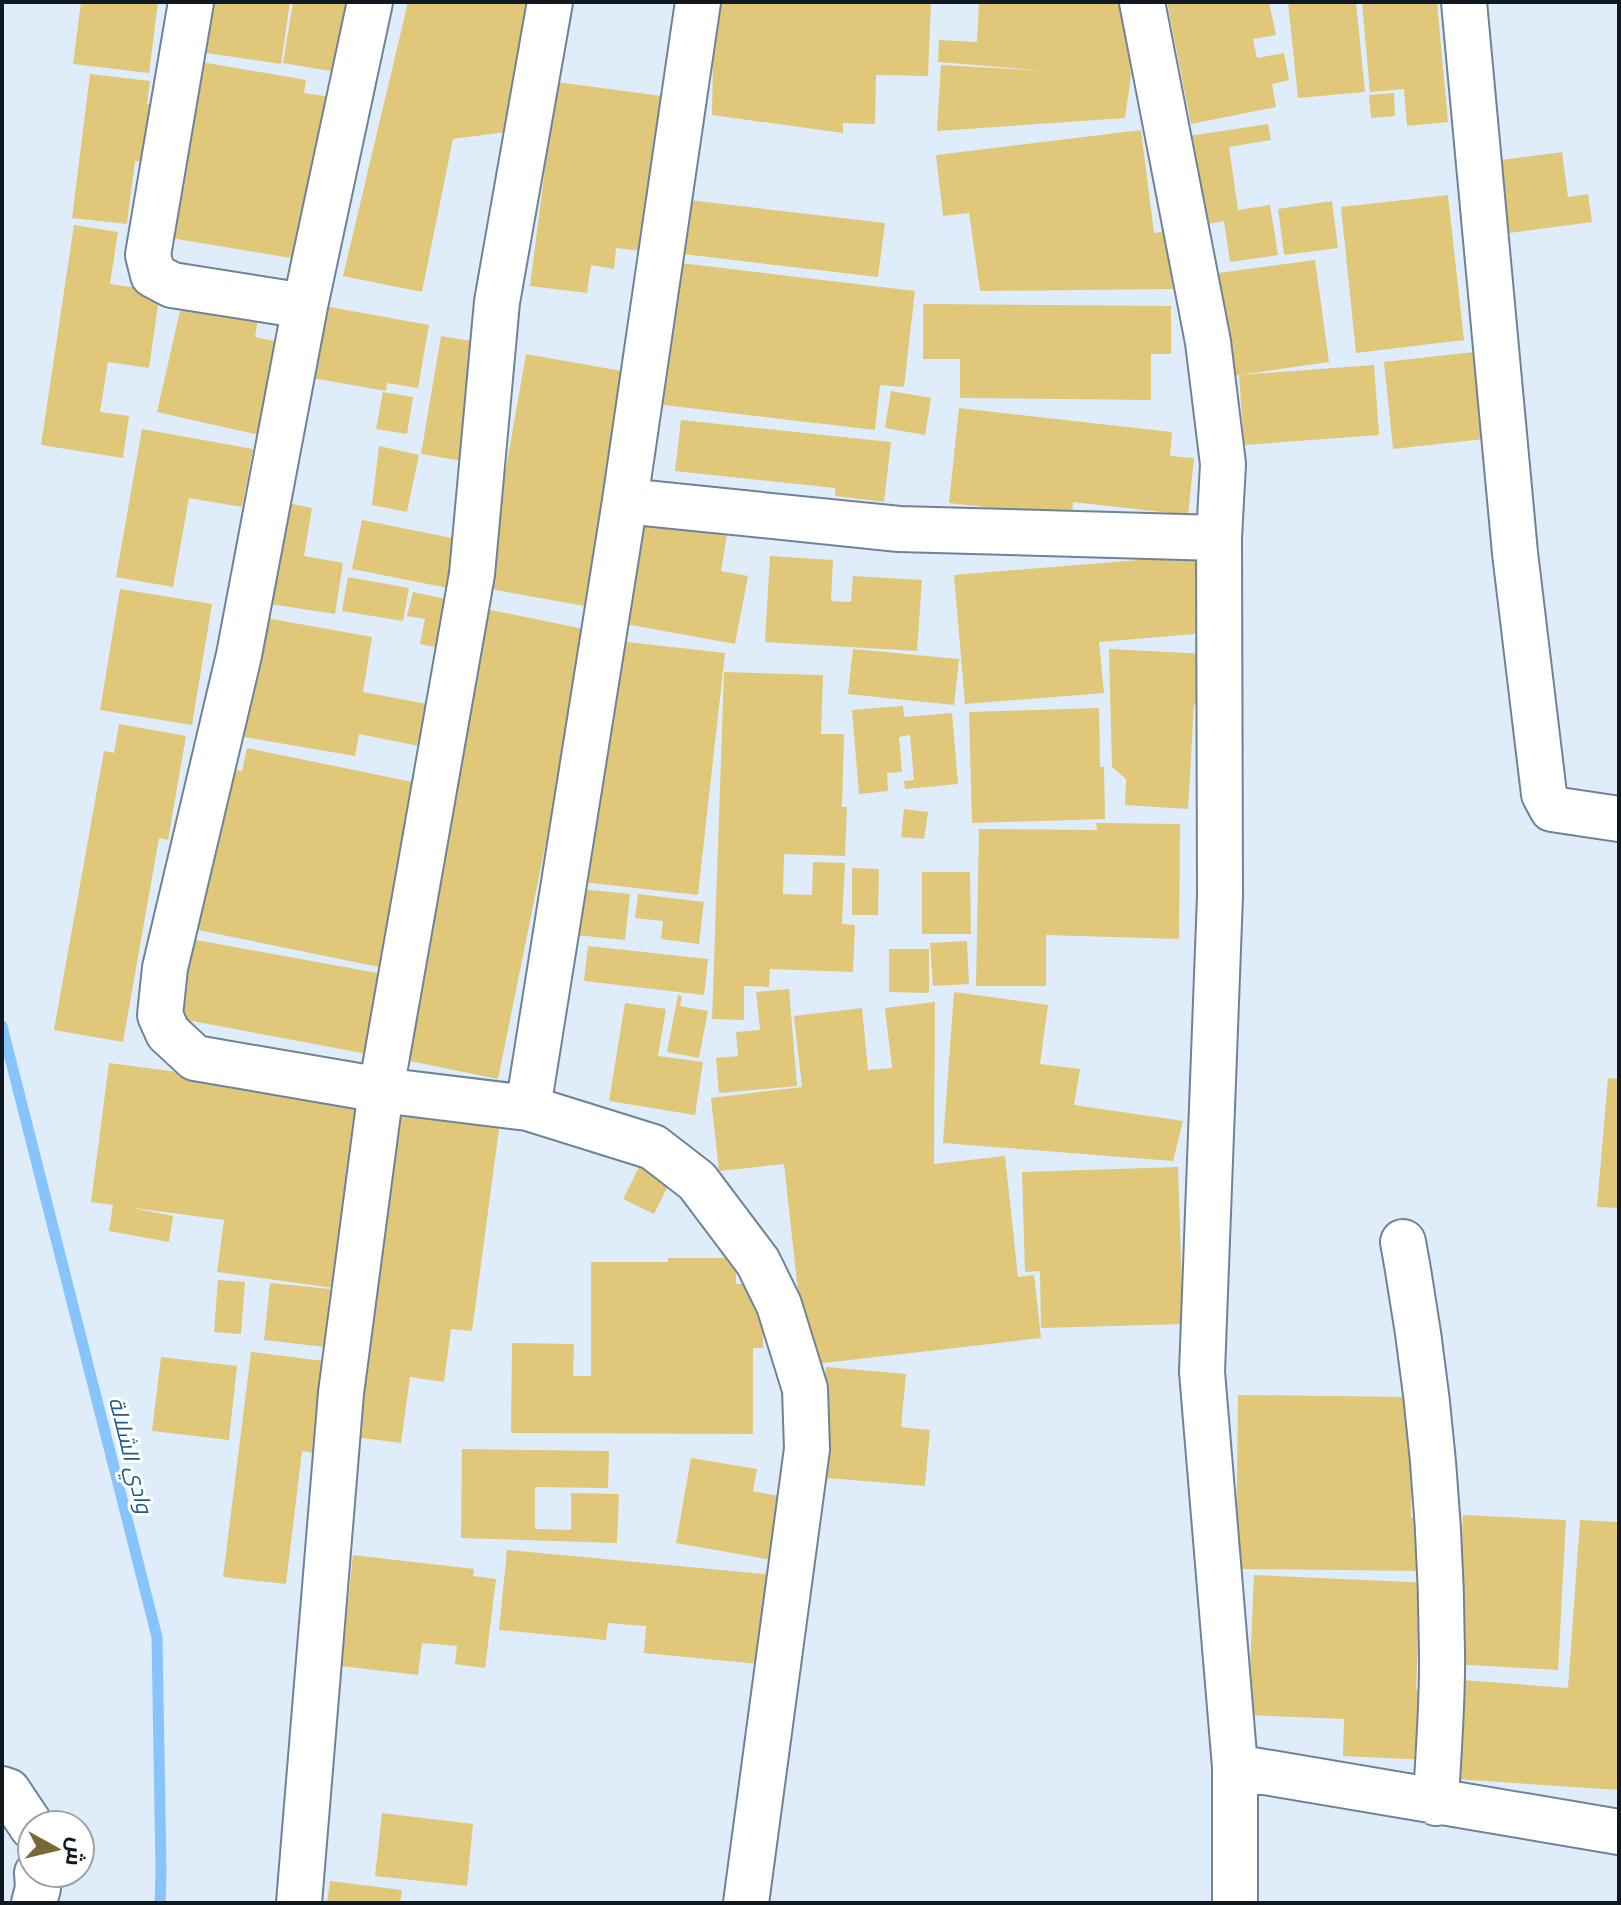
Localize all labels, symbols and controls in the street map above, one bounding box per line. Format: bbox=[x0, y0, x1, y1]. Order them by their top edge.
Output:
water label: وادي الشلالة bbox=[99, 1394, 158, 1519]
north arrow bbox=[16, 1809, 96, 1889]
text: ش bbox=[60, 1836, 91, 1868]

